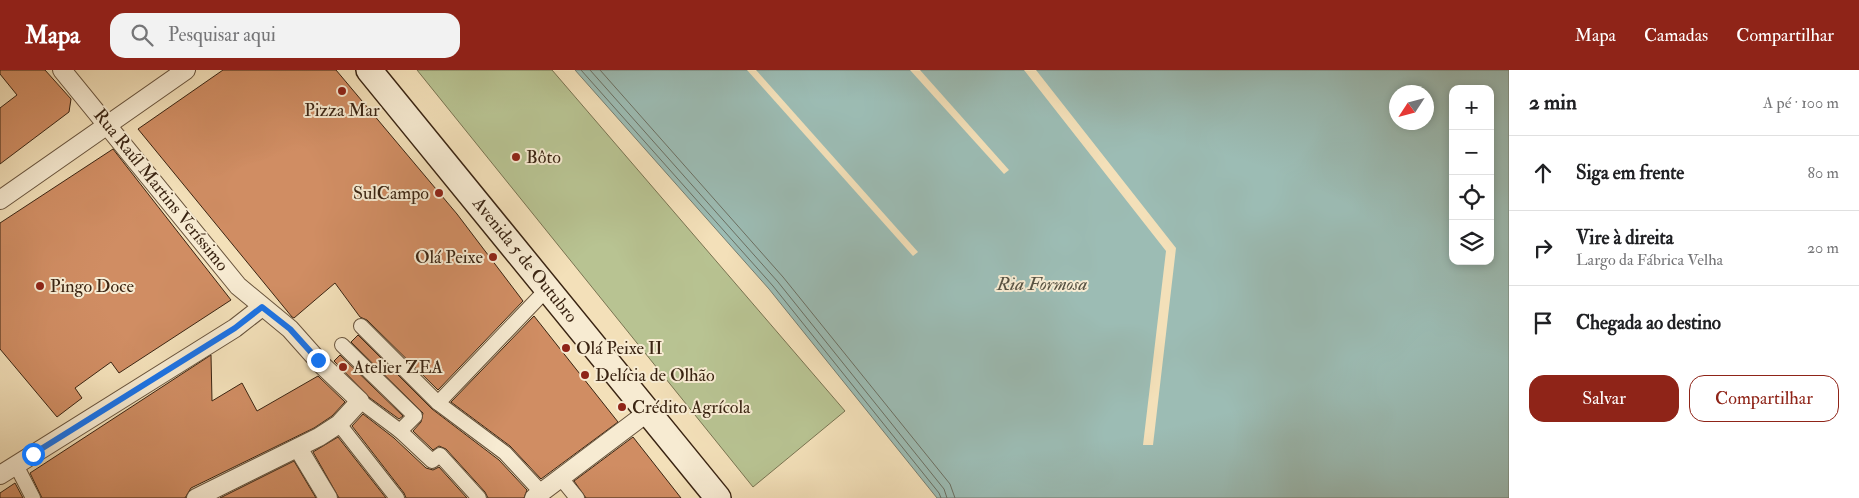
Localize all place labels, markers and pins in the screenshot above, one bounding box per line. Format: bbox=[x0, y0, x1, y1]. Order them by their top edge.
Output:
marker: Pizza Mar bbox=[336, 85, 348, 97]
place label: Pizza Mar bbox=[304, 99, 380, 122]
place label: Bôto bbox=[526, 146, 561, 169]
marker: Bôto bbox=[510, 151, 522, 163]
place label: SulCampo bbox=[353, 182, 429, 205]
marker: SulCampo bbox=[433, 187, 445, 199]
place label: Olá Peixe bbox=[415, 246, 483, 269]
marker: Olá Peixe bbox=[487, 251, 499, 263]
place label: Pingo Doce bbox=[50, 275, 134, 298]
marker: Pingo Doce bbox=[34, 280, 46, 292]
place label: Olá Peixe II bbox=[576, 337, 662, 360]
marker: Olá Peixe II bbox=[560, 342, 572, 354]
place label: Atelier ZEA bbox=[352, 356, 444, 379]
marker: Atelier ZEA bbox=[337, 361, 349, 373]
place label: Delícia de Olhão bbox=[595, 364, 715, 387]
marker: Delícia de Olhão bbox=[579, 369, 591, 381]
place label: Crédito Agrícola bbox=[632, 396, 751, 419]
marker: Crédito Agrícola bbox=[616, 401, 628, 413]

